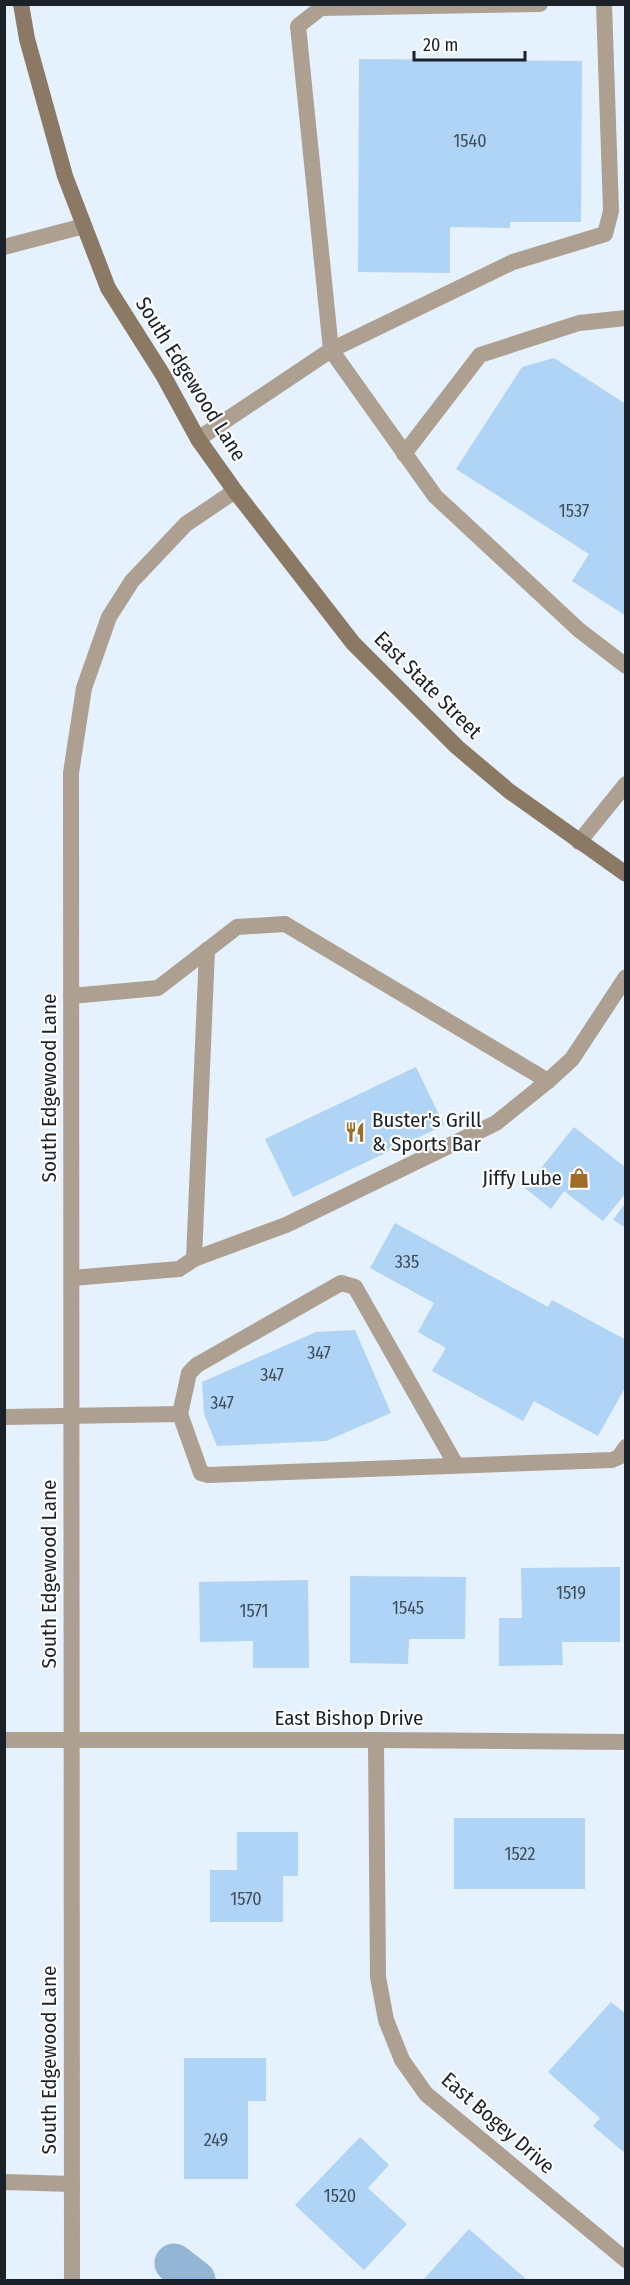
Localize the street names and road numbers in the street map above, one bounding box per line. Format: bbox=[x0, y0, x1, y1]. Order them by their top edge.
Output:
street label: South Edgewood Lane bbox=[130, 292, 252, 466]
street label: East State Street bbox=[369, 626, 487, 744]
street label: South Edgewood Lane bbox=[36, 994, 62, 1182]
street label: South Edgewood Lane bbox=[36, 1480, 62, 1668]
street label: East Bishop Drive bbox=[275, 1705, 423, 1731]
street label: South Edgewood Lane bbox=[36, 1966, 62, 2154]
street label: East Bogey Drive bbox=[436, 2067, 560, 2179]

